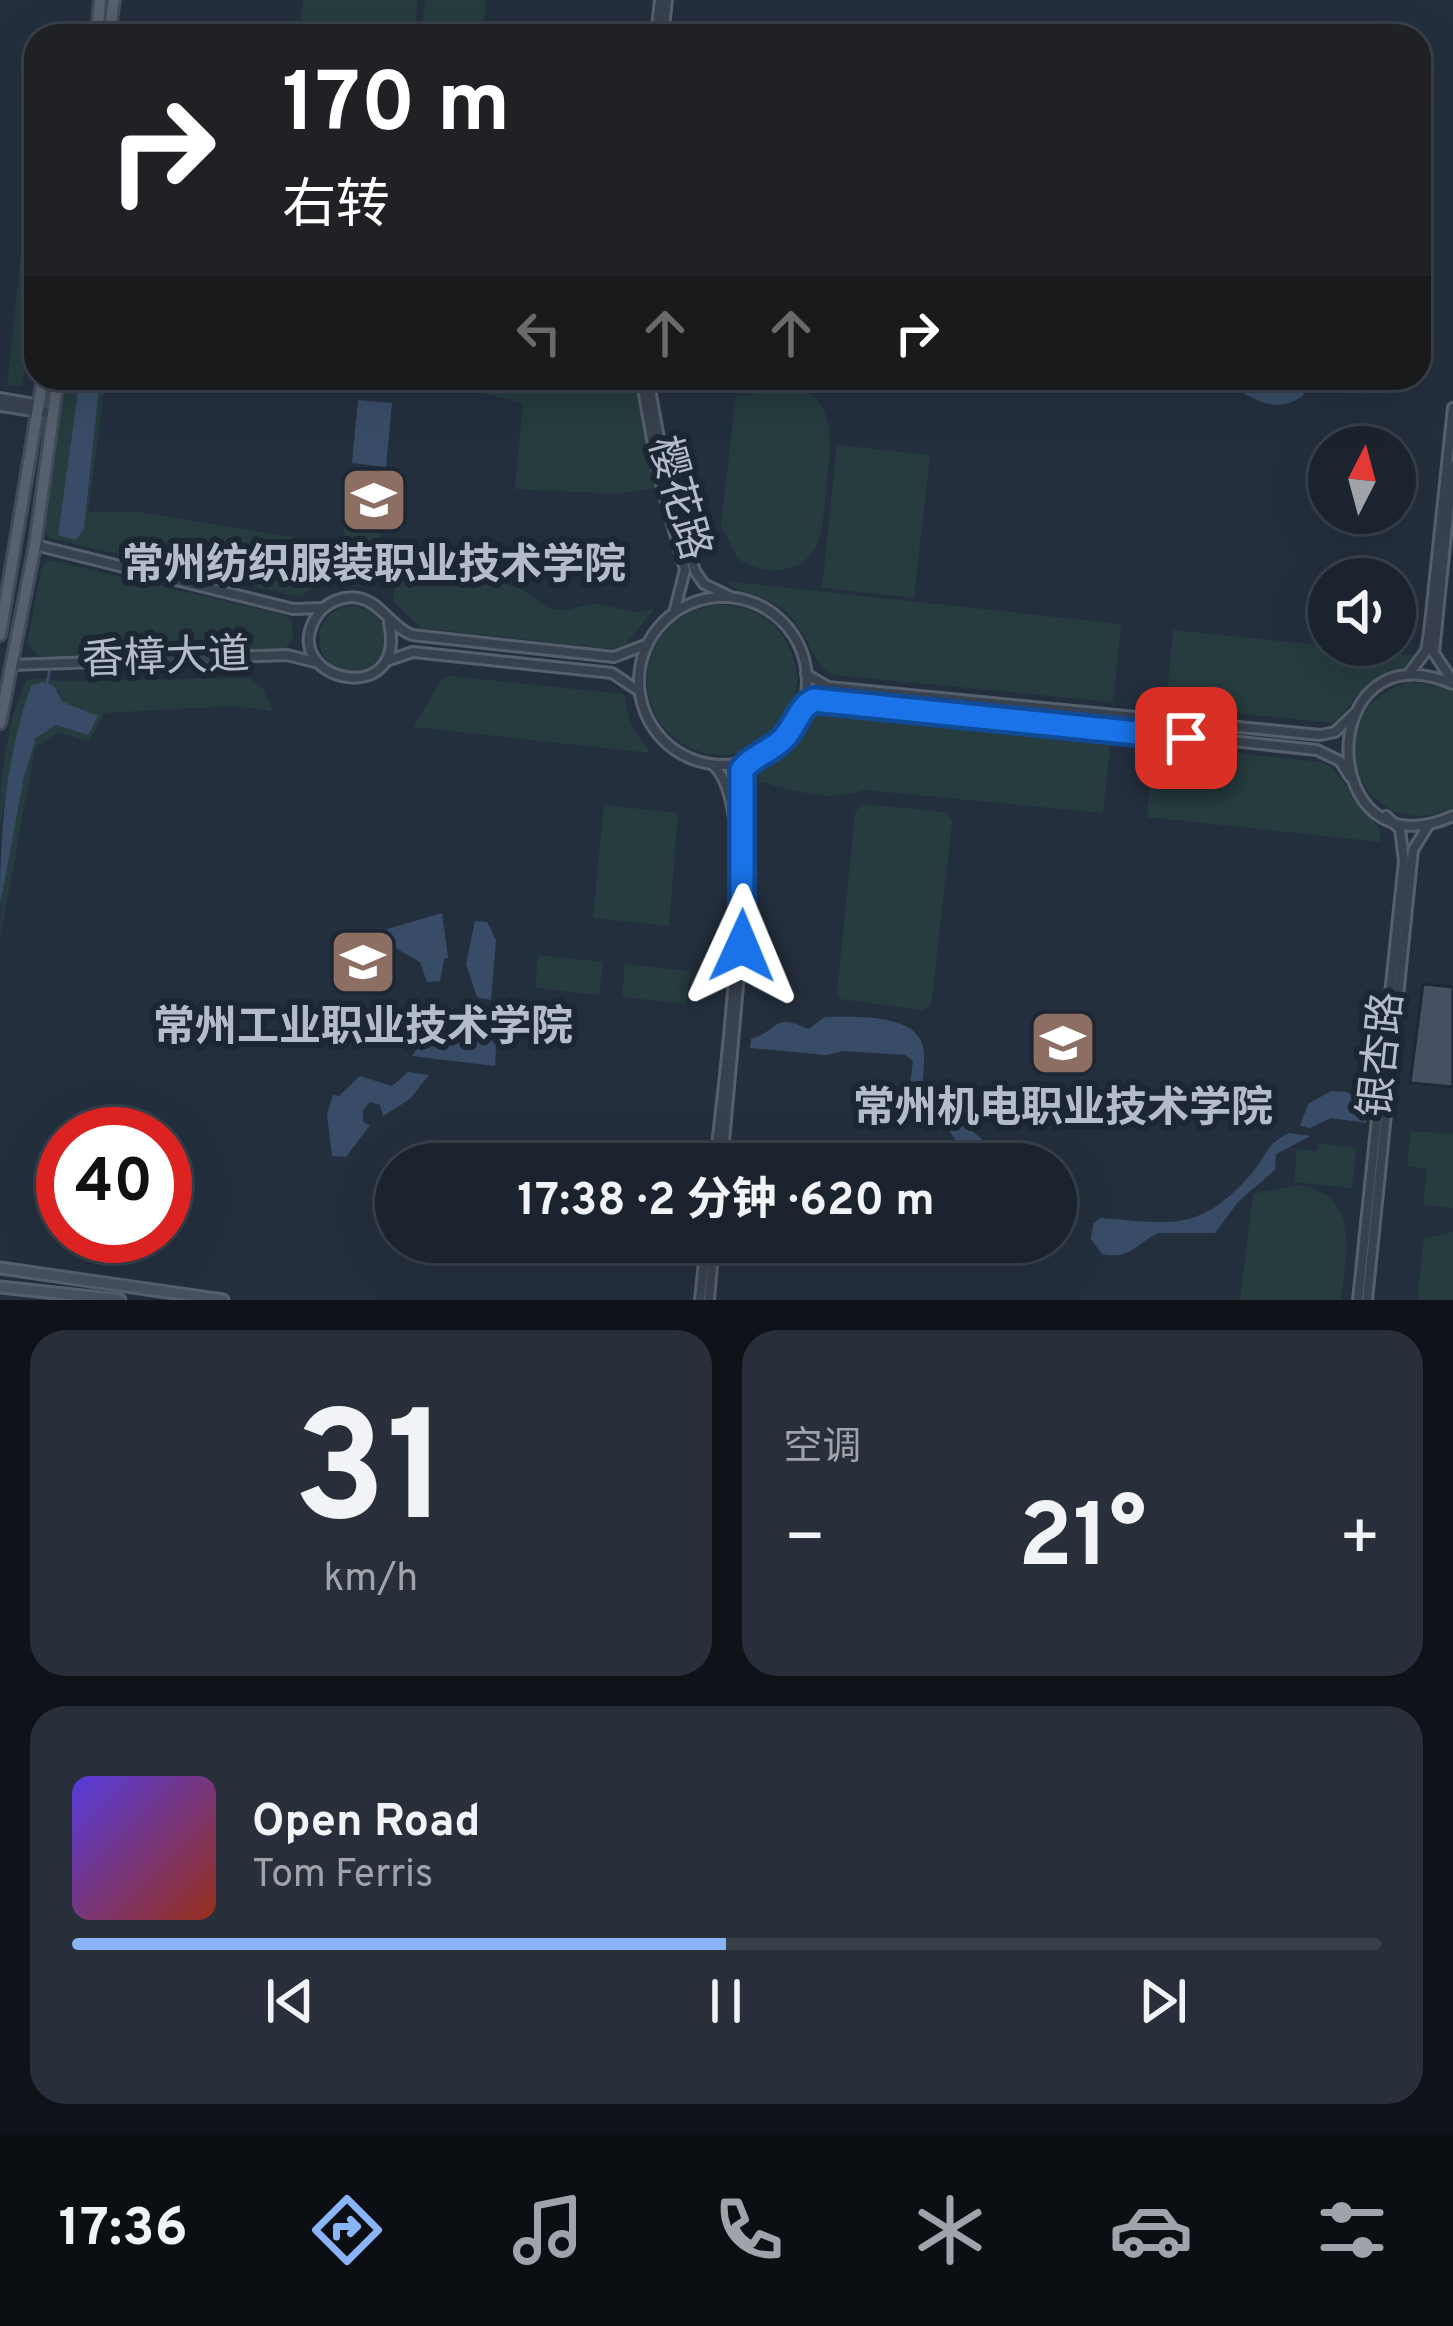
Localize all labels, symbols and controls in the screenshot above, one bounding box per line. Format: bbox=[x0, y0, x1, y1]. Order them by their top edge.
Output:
text: 170 m bbox=[282, 55, 510, 161]
icon: right bbox=[84, 72, 240, 228]
text: 右转 bbox=[282, 174, 390, 243]
icon: left bbox=[506, 300, 572, 366]
icon: ahead bbox=[632, 300, 698, 366]
icon: ahead bbox=[758, 300, 824, 366]
icon: right bbox=[884, 300, 950, 366]
north arrow bbox=[1308, 426, 1416, 534]
map controls bbox=[1308, 426, 1416, 666]
street label: 樱花路 bbox=[634, 431, 720, 567]
school or university icon: 常州纺织服装职业技术学院 bbox=[339, 465, 409, 535]
place label: 常州纺织服装职业技术学院 bbox=[122, 541, 626, 594]
button: sound bbox=[1308, 558, 1416, 666]
street label: 香樟大道 bbox=[81, 631, 251, 689]
pin bbox=[1135, 687, 1237, 789]
icon: arrive bbox=[1153, 705, 1219, 771]
position arrow bbox=[679, 883, 805, 1009]
school or university icon: 常州工业职业技术学院 bbox=[328, 927, 398, 997]
street label: 银杏路 bbox=[1351, 990, 1417, 1120]
place label: 常州工业职业技术学院 bbox=[153, 1003, 573, 1056]
school or university icon: 常州机电职业技术学院 bbox=[1028, 1008, 1098, 1078]
place label: 常州机电职业技术学院 bbox=[853, 1084, 1273, 1137]
speed limit sign: 40 bbox=[36, 1107, 192, 1263]
text: 17:38 · 2 分钟 · 620 m bbox=[517, 1174, 935, 1231]
text: 31 bbox=[293, 1379, 449, 1577]
text: 空调 bbox=[784, 1425, 862, 1474]
text: 21° bbox=[1018, 1485, 1146, 1598]
text: − bbox=[784, 1500, 826, 1583]
text: + bbox=[1338, 1500, 1381, 1583]
text: km/h bbox=[323, 1556, 418, 1605]
text: Open Road bbox=[252, 1795, 480, 1852]
text: Tom Ferris bbox=[252, 1852, 433, 1901]
icon: previous bbox=[257, 1968, 323, 2034]
icon: pause bbox=[693, 1968, 759, 2034]
icon: next bbox=[1130, 1968, 1196, 2034]
icon: directions bbox=[305, 2188, 389, 2272]
icon: music bbox=[506, 2188, 590, 2272]
icon: phone bbox=[707, 2188, 791, 2272]
icon: climate bbox=[908, 2188, 992, 2272]
icon: car bbox=[1109, 2188, 1193, 2272]
icon: filters bbox=[1310, 2188, 1394, 2272]
text: 17:36 bbox=[59, 2196, 188, 2265]

